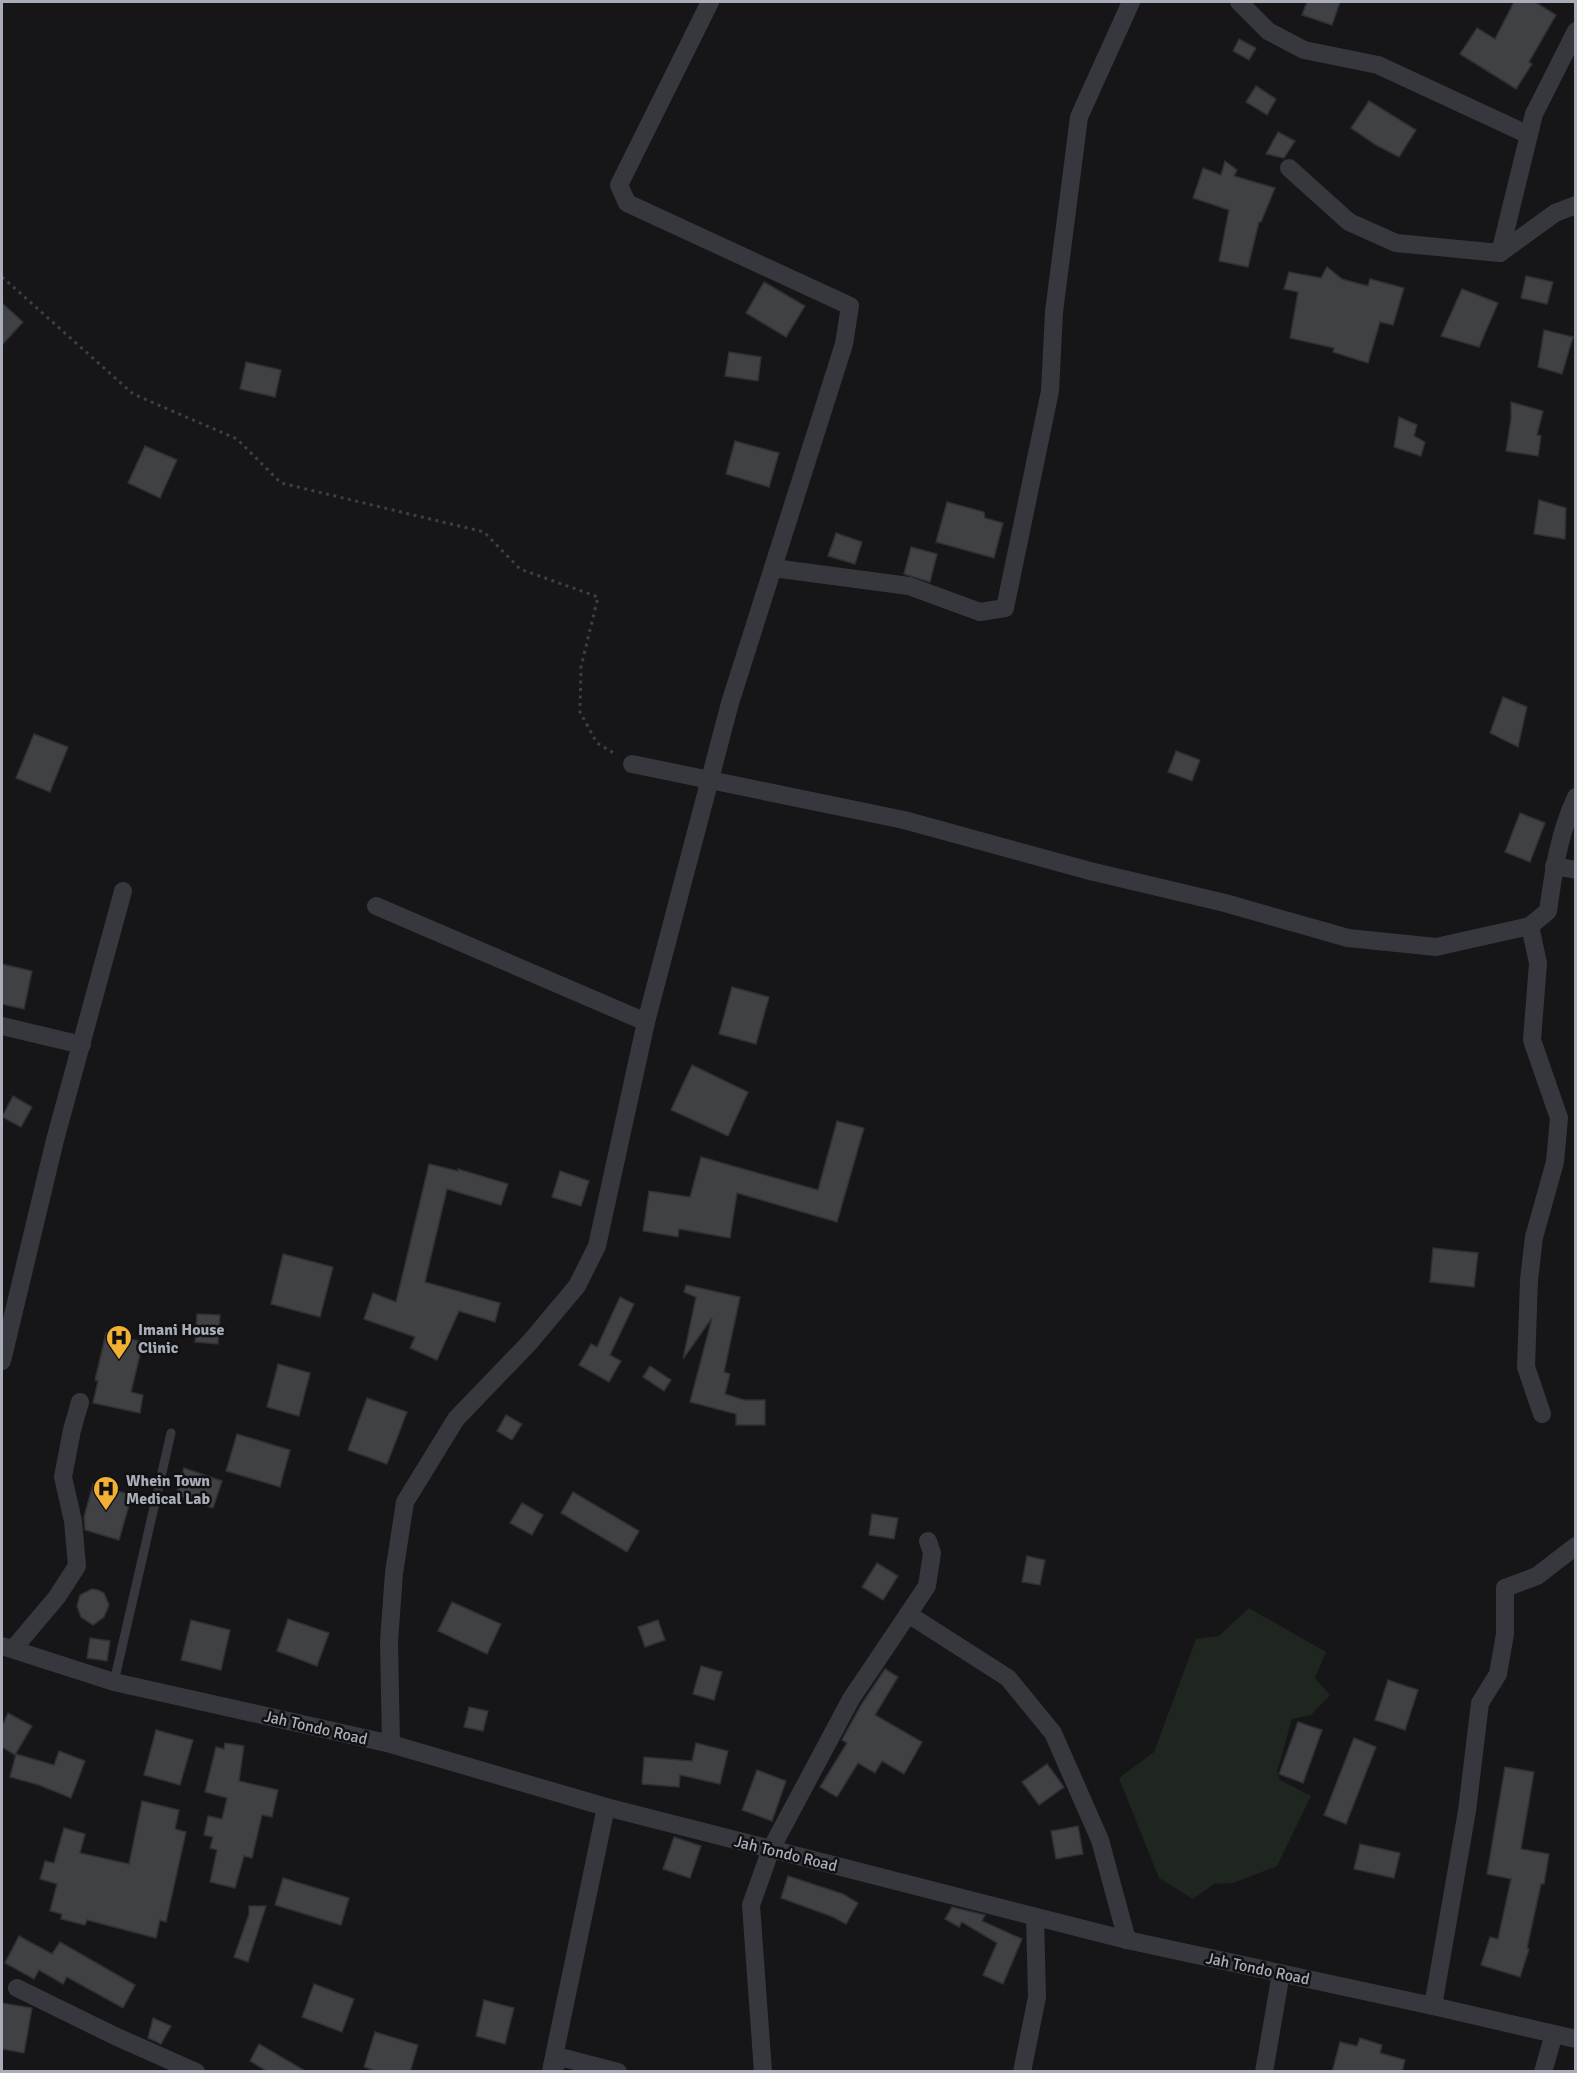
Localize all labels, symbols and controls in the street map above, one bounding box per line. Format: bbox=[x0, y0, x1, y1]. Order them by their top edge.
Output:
place label: Imani House Clinic bbox=[138, 1320, 224, 1358]
hospital icon: Imani House Clinic bbox=[104, 1323, 134, 1361]
place label: Whein Town Medical Lab bbox=[126, 1471, 211, 1509]
hospital icon: Whein Town Medical Lab bbox=[91, 1474, 121, 1512]
street label: Jah Tondo Road bbox=[262, 1706, 369, 1750]
street label: Jah Tondo Road bbox=[732, 1832, 839, 1876]
street label: Jah Tondo Road bbox=[1204, 1948, 1311, 1990]

